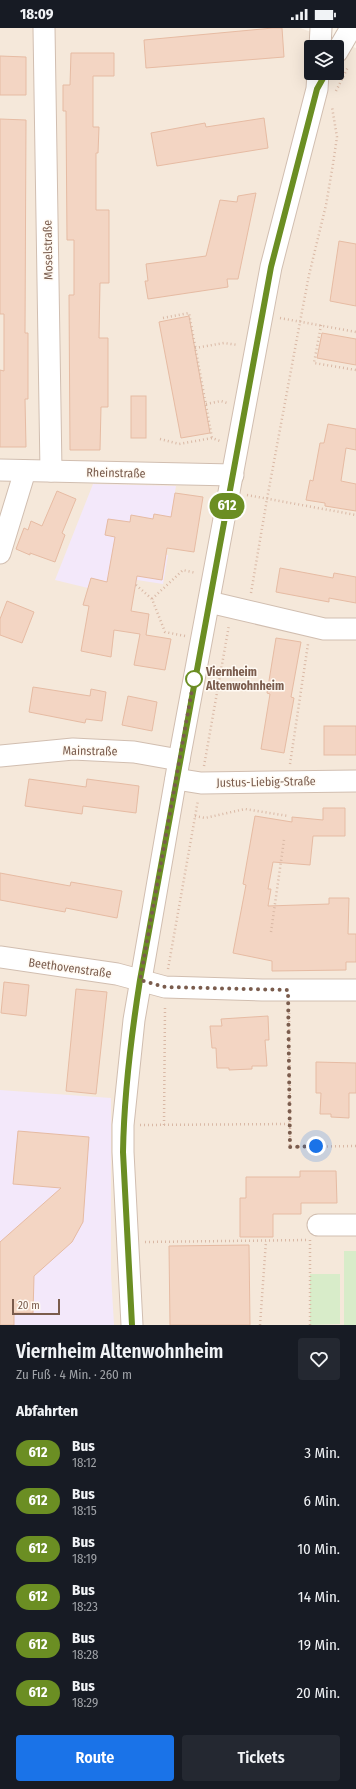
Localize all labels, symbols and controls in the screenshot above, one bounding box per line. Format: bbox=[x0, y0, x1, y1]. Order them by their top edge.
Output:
text: 18:09 bbox=[20, 5, 54, 23]
map controls bbox=[304, 40, 344, 80]
button: layers bbox=[304, 40, 344, 80]
street label: Moselstraße bbox=[40, 220, 56, 280]
street label: Rheinstraße bbox=[86, 465, 146, 481]
line badge: 612 bbox=[204, 493, 250, 519]
text: 612 bbox=[217, 497, 237, 514]
place label: Viernheim Altenwohnheim bbox=[205, 665, 284, 693]
marker: Viernheim Altenwohnheim bbox=[185, 670, 203, 688]
street label: Mainstraße bbox=[62, 744, 118, 758]
street label: Justus-Liebig-Straße bbox=[216, 774, 316, 790]
street label: Beethovenstraße bbox=[28, 955, 112, 981]
your location bbox=[306, 1136, 326, 1156]
scale bar bbox=[12, 1297, 60, 1316]
text: 20 m bbox=[18, 1299, 40, 1312]
button: heart bbox=[298, 1338, 340, 1380]
text: Viernheim Altenwohnheim bbox=[16, 1340, 223, 1363]
text: Zu Fuß · 4 Min. · 260 m bbox=[16, 1367, 132, 1382]
text: Abfahrten bbox=[16, 1402, 78, 1420]
text: Bus bbox=[72, 1437, 95, 1455]
text: 612 bbox=[28, 1444, 48, 1461]
text: 3 Min. bbox=[304, 1444, 340, 1462]
text: 18:12 bbox=[72, 1455, 97, 1470]
text: Bus bbox=[72, 1485, 95, 1503]
text: 612 bbox=[28, 1492, 48, 1509]
text: 6 Min. bbox=[304, 1492, 340, 1510]
text: 18:15 bbox=[72, 1503, 97, 1518]
text: Bus bbox=[72, 1533, 95, 1551]
text: 612 bbox=[28, 1540, 48, 1557]
text: 10 Min. bbox=[297, 1540, 340, 1558]
text: 18:19 bbox=[72, 1551, 97, 1566]
text: Bus bbox=[72, 1581, 95, 1599]
text: 612 bbox=[28, 1588, 48, 1605]
text: 14 Min. bbox=[298, 1588, 340, 1606]
text: 18:23 bbox=[72, 1599, 98, 1614]
text: Bus bbox=[72, 1629, 95, 1647]
text: 612 bbox=[28, 1636, 48, 1653]
text: 19 Min. bbox=[298, 1636, 340, 1654]
text: 18:28 bbox=[72, 1647, 99, 1662]
text: Bus bbox=[72, 1677, 95, 1695]
text: 612 bbox=[28, 1684, 48, 1701]
text: 20 Min. bbox=[297, 1684, 340, 1702]
text: 18:29 bbox=[72, 1695, 98, 1710]
button: Route bbox=[16, 1735, 174, 1781]
button: Tickets bbox=[182, 1735, 340, 1781]

